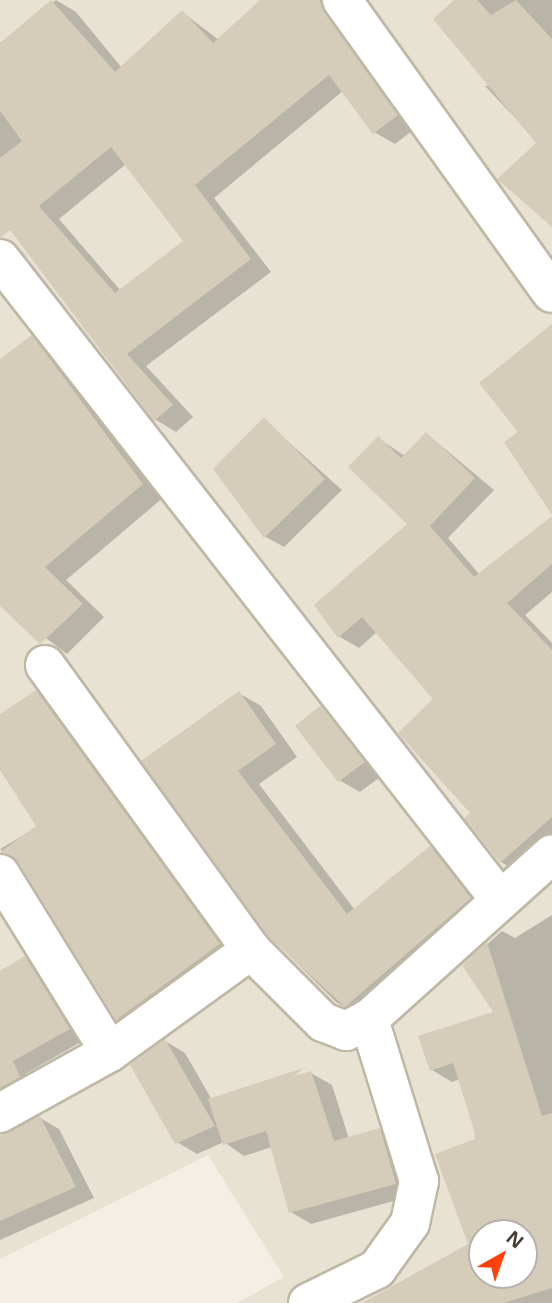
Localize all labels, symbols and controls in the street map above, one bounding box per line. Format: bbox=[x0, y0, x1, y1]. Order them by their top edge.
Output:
north arrow bbox=[468, 1219, 538, 1289]
text: N bbox=[501, 1225, 529, 1254]

